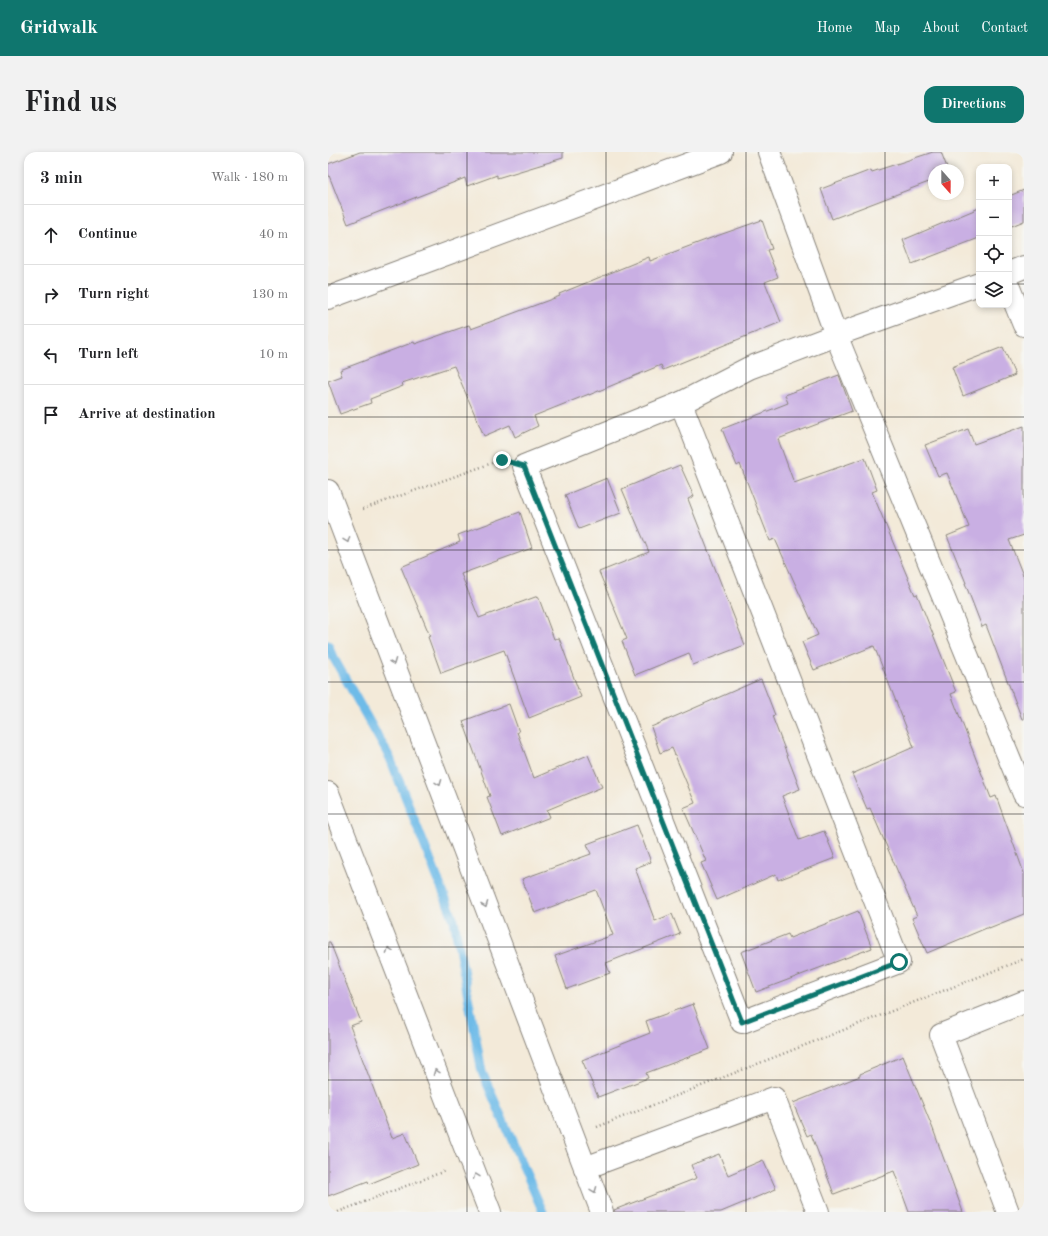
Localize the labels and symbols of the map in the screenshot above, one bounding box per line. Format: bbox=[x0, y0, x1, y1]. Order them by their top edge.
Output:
north arrow bbox=[928, 164, 964, 200]
route end bbox=[493, 451, 511, 469]
one-way arrow bbox=[342, 537, 350, 544]
one-way arrow bbox=[388, 658, 396, 665]
one-way arrow bbox=[435, 780, 443, 787]
one-way arrow bbox=[481, 901, 489, 908]
one-way arrow bbox=[385, 947, 393, 954]
route start bbox=[890, 953, 908, 971]
one-way arrow bbox=[432, 1068, 440, 1075]
one-way arrow bbox=[473, 1172, 481, 1179]
one-way arrow bbox=[589, 1187, 597, 1194]

